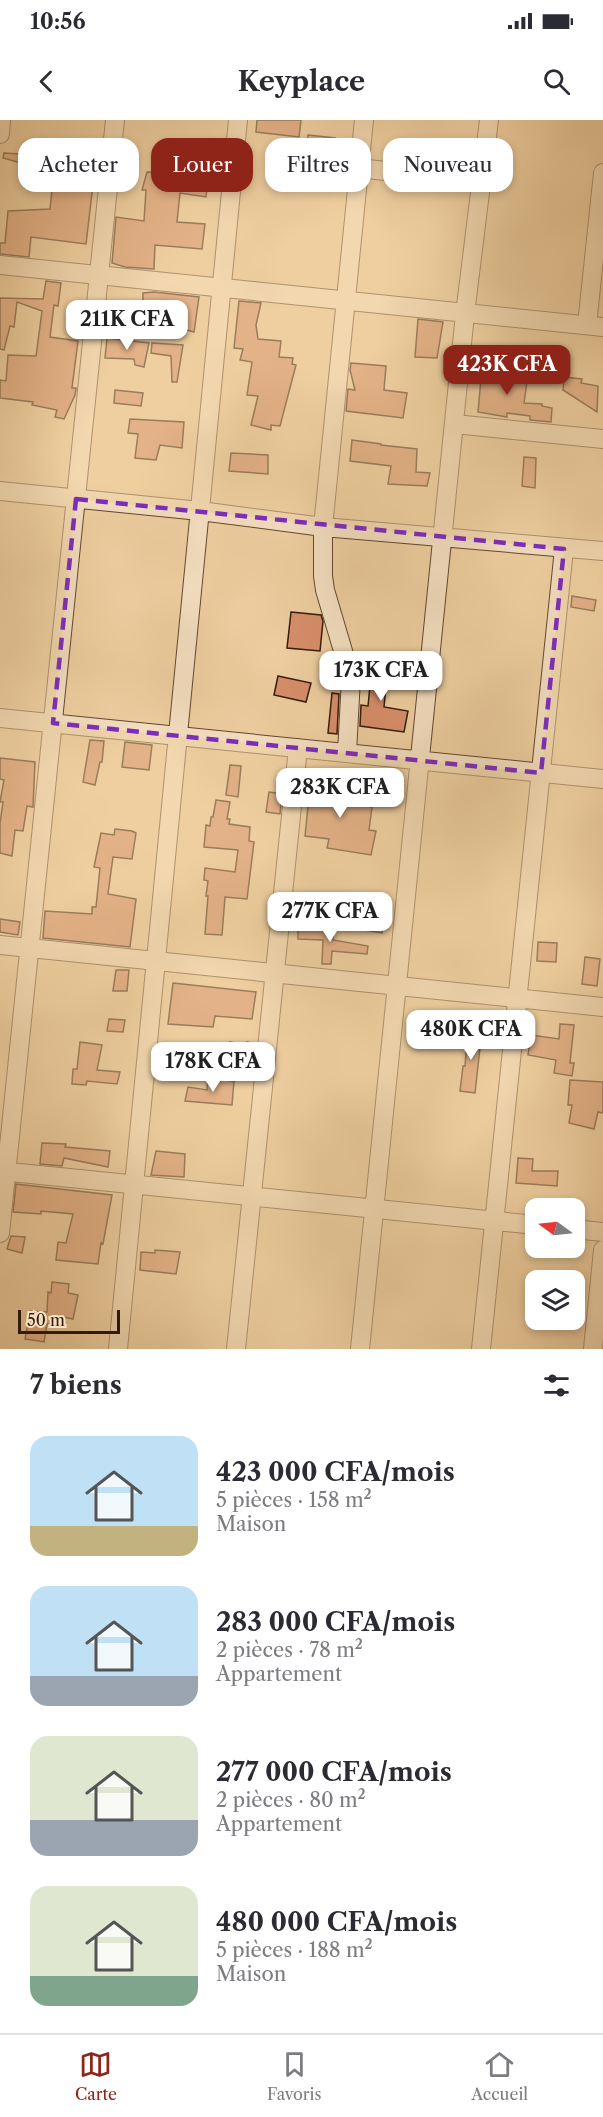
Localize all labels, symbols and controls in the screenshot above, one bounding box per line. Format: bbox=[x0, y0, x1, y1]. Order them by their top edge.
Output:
text: 10:56 bbox=[30, 8, 86, 35]
icon: back bbox=[30, 65, 63, 98]
text: Keyplace bbox=[238, 65, 365, 98]
icon: search bbox=[540, 65, 573, 98]
chip: Acheter bbox=[18, 138, 139, 192]
chip: Louer bbox=[151, 138, 253, 192]
chip: Filtres bbox=[265, 138, 371, 192]
chip: Nouveau bbox=[383, 138, 513, 192]
pin: 211K CFA bbox=[65, 300, 189, 351]
text: 211K CFA bbox=[80, 307, 174, 331]
pin: 423K CFA bbox=[445, 345, 569, 396]
text: 423K CFA bbox=[457, 352, 557, 376]
pin: 173K CFA bbox=[319, 651, 443, 702]
text: 173K CFA bbox=[333, 658, 429, 682]
pin: 283K CFA bbox=[278, 768, 402, 819]
text: 283K CFA bbox=[290, 775, 390, 799]
pin: 277K CFA bbox=[268, 892, 392, 943]
text: 277K CFA bbox=[281, 899, 379, 923]
pin: 480K CFA bbox=[409, 1010, 533, 1061]
text: 480K CFA bbox=[420, 1017, 522, 1041]
pin: 178K CFA bbox=[151, 1042, 275, 1093]
text: 178K CFA bbox=[165, 1049, 261, 1073]
north arrow bbox=[525, 1198, 585, 1258]
map controls bbox=[525, 1198, 585, 1330]
button: layers bbox=[525, 1270, 585, 1330]
scale bar bbox=[18, 1307, 120, 1334]
text: 50 m bbox=[27, 1310, 65, 1330]
text: 7 biens bbox=[30, 1369, 122, 1401]
icon: filters bbox=[540, 1369, 573, 1402]
text: 423 000 CFA/mois bbox=[216, 1456, 455, 1488]
icon: home bbox=[78, 1460, 150, 1532]
text: 5 pièces · 158 m² bbox=[216, 1488, 372, 1512]
text: Maison bbox=[216, 1512, 286, 1536]
text: 283 000 CFA/mois bbox=[216, 1606, 455, 1638]
icon: home bbox=[78, 1610, 150, 1682]
text: 2 pièces · 78 m² bbox=[216, 1638, 363, 1662]
text: Appartement bbox=[216, 1662, 342, 1686]
text: 277 000 CFA/mois bbox=[216, 1756, 452, 1788]
icon: home bbox=[78, 1760, 150, 1832]
text: 2 pièces · 80 m² bbox=[216, 1788, 366, 1812]
text: Appartement bbox=[216, 1812, 342, 1836]
text: 480 000 CFA/mois bbox=[216, 1906, 457, 1938]
icon: home bbox=[78, 1910, 150, 1982]
text: 5 pièces · 188 m² bbox=[216, 1938, 373, 1962]
text: Maison bbox=[216, 1962, 286, 1986]
tab: Carte bbox=[75, 2048, 117, 2104]
tab: Favoris bbox=[267, 2048, 321, 2104]
tab: Accueil bbox=[471, 2048, 528, 2104]

